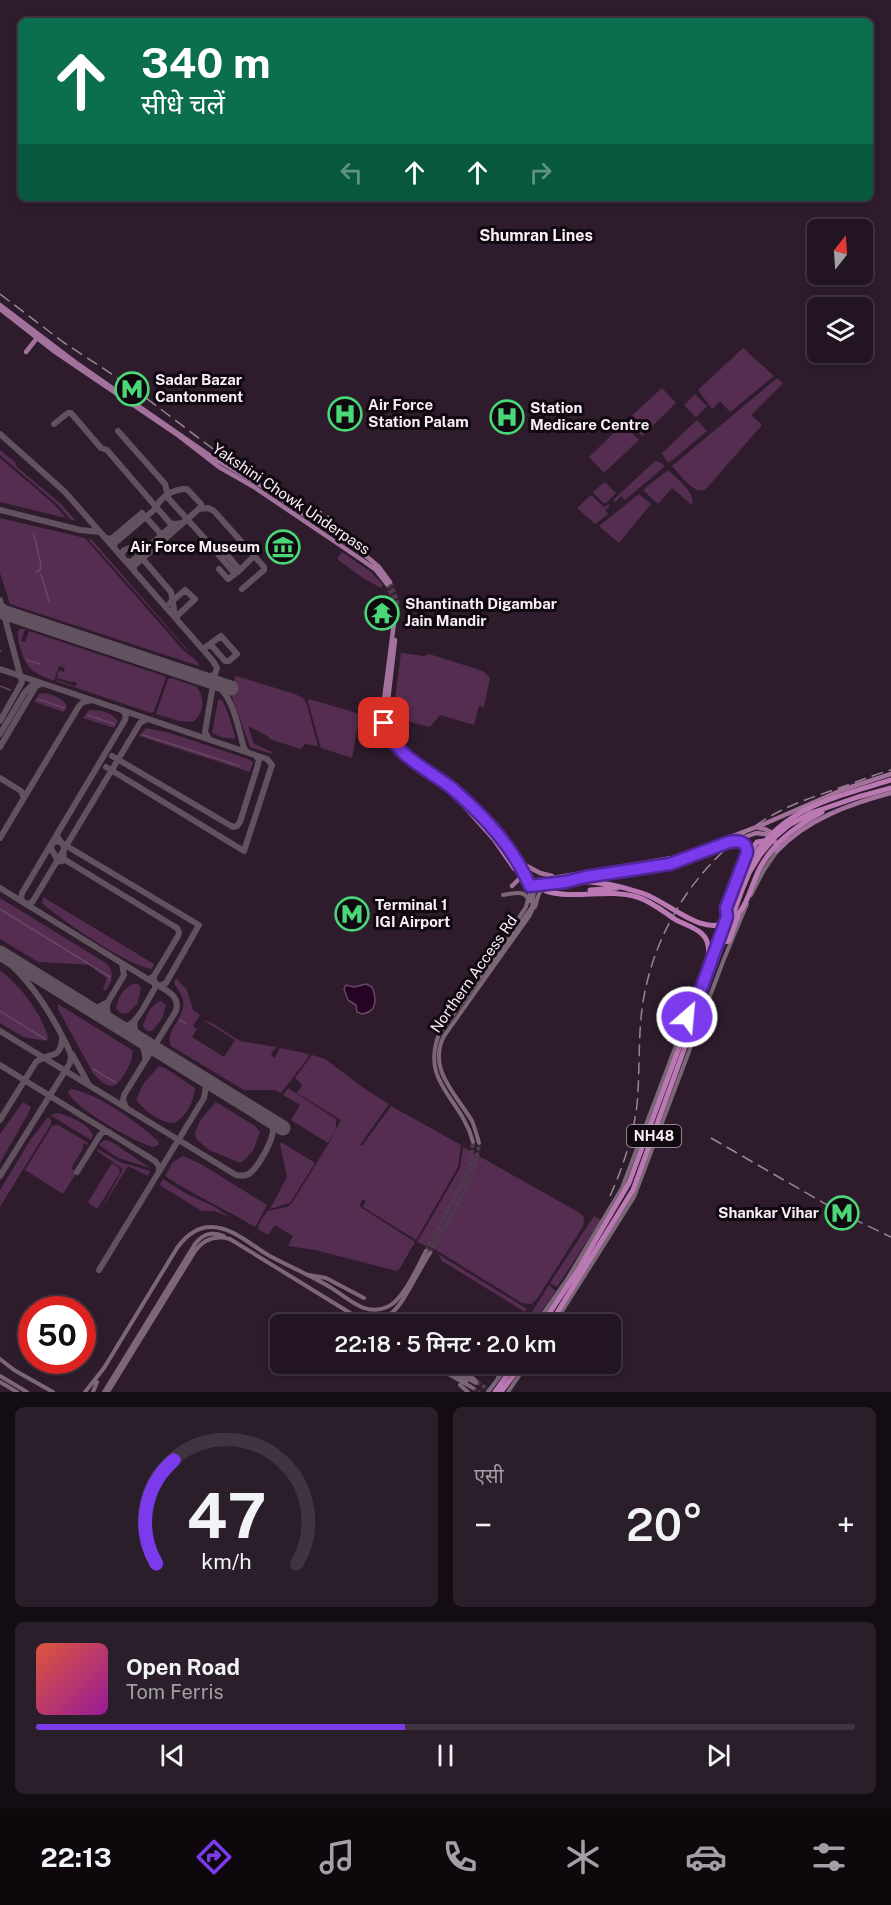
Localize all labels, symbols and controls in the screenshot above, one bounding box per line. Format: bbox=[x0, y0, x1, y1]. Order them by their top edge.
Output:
text: 340 m bbox=[141, 38, 271, 87]
icon: ahead bbox=[42, 42, 120, 120]
text: सीधे चलें bbox=[141, 88, 225, 120]
icon: left bbox=[335, 156, 368, 189]
icon: ahead bbox=[398, 156, 431, 189]
icon: ahead bbox=[461, 156, 494, 189]
icon: right bbox=[524, 156, 557, 189]
north arrow bbox=[807, 219, 873, 285]
map controls bbox=[807, 219, 873, 363]
district label: Shumran Lines bbox=[479, 226, 593, 245]
button: layers bbox=[807, 297, 873, 363]
metro station icon: Sadar Bazar Cantonment bbox=[114, 371, 150, 407]
place label: Sadar Bazar Cantonment bbox=[155, 371, 243, 405]
hospital icon: Air Force Station Palam bbox=[327, 396, 363, 432]
place label: Air Force Station Palam bbox=[368, 396, 469, 430]
hospital icon: Station Medicare Centre bbox=[489, 399, 525, 435]
place label: Station Medicare Centre bbox=[530, 399, 649, 433]
street label: Yakshini Chowk Underpass bbox=[209, 439, 373, 558]
museum icon: Air Force Museum bbox=[265, 529, 301, 565]
place label: Air Force Museum bbox=[130, 538, 260, 555]
temple icon: Shantinath Digambar Jain Mandir bbox=[364, 595, 400, 631]
place label: Shantinath Digambar Jain Mandir bbox=[405, 595, 557, 629]
pin bbox=[358, 697, 409, 748]
icon: arrive bbox=[367, 706, 400, 739]
metro station icon: Terminal 1 IGI Airport bbox=[334, 896, 370, 932]
place label: Terminal 1 IGI Airport bbox=[375, 896, 450, 930]
street label: Northern Access Rd bbox=[427, 912, 520, 1036]
position arrow bbox=[655, 985, 719, 1049]
road number: NH48 bbox=[627, 1125, 681, 1147]
metro station icon: Shankar Vihar bbox=[824, 1195, 860, 1231]
place label: Shankar Vihar bbox=[718, 1204, 819, 1221]
speed limit sign: 50 bbox=[18, 1296, 96, 1374]
text: 22:18 · 5 मिनट · 2.0 km bbox=[335, 1331, 556, 1357]
text: एसी bbox=[474, 1464, 504, 1488]
text: 47 bbox=[186, 1479, 266, 1552]
text: 20° bbox=[626, 1498, 703, 1551]
text: − bbox=[474, 1506, 492, 1544]
text: + bbox=[837, 1506, 855, 1544]
text: km/h bbox=[201, 1549, 252, 1574]
text: Open Road bbox=[126, 1654, 240, 1680]
text: Tom Ferris bbox=[126, 1680, 224, 1704]
icon: previous bbox=[156, 1739, 189, 1772]
icon: pause bbox=[429, 1739, 462, 1772]
icon: next bbox=[702, 1739, 735, 1772]
icon: directions bbox=[193, 1836, 235, 1878]
icon: music bbox=[316, 1836, 358, 1878]
icon: phone bbox=[439, 1836, 481, 1878]
icon: climate bbox=[562, 1836, 604, 1878]
icon: car bbox=[685, 1836, 727, 1878]
icon: filters bbox=[808, 1836, 850, 1878]
text: 22:13 bbox=[41, 1841, 112, 1873]

